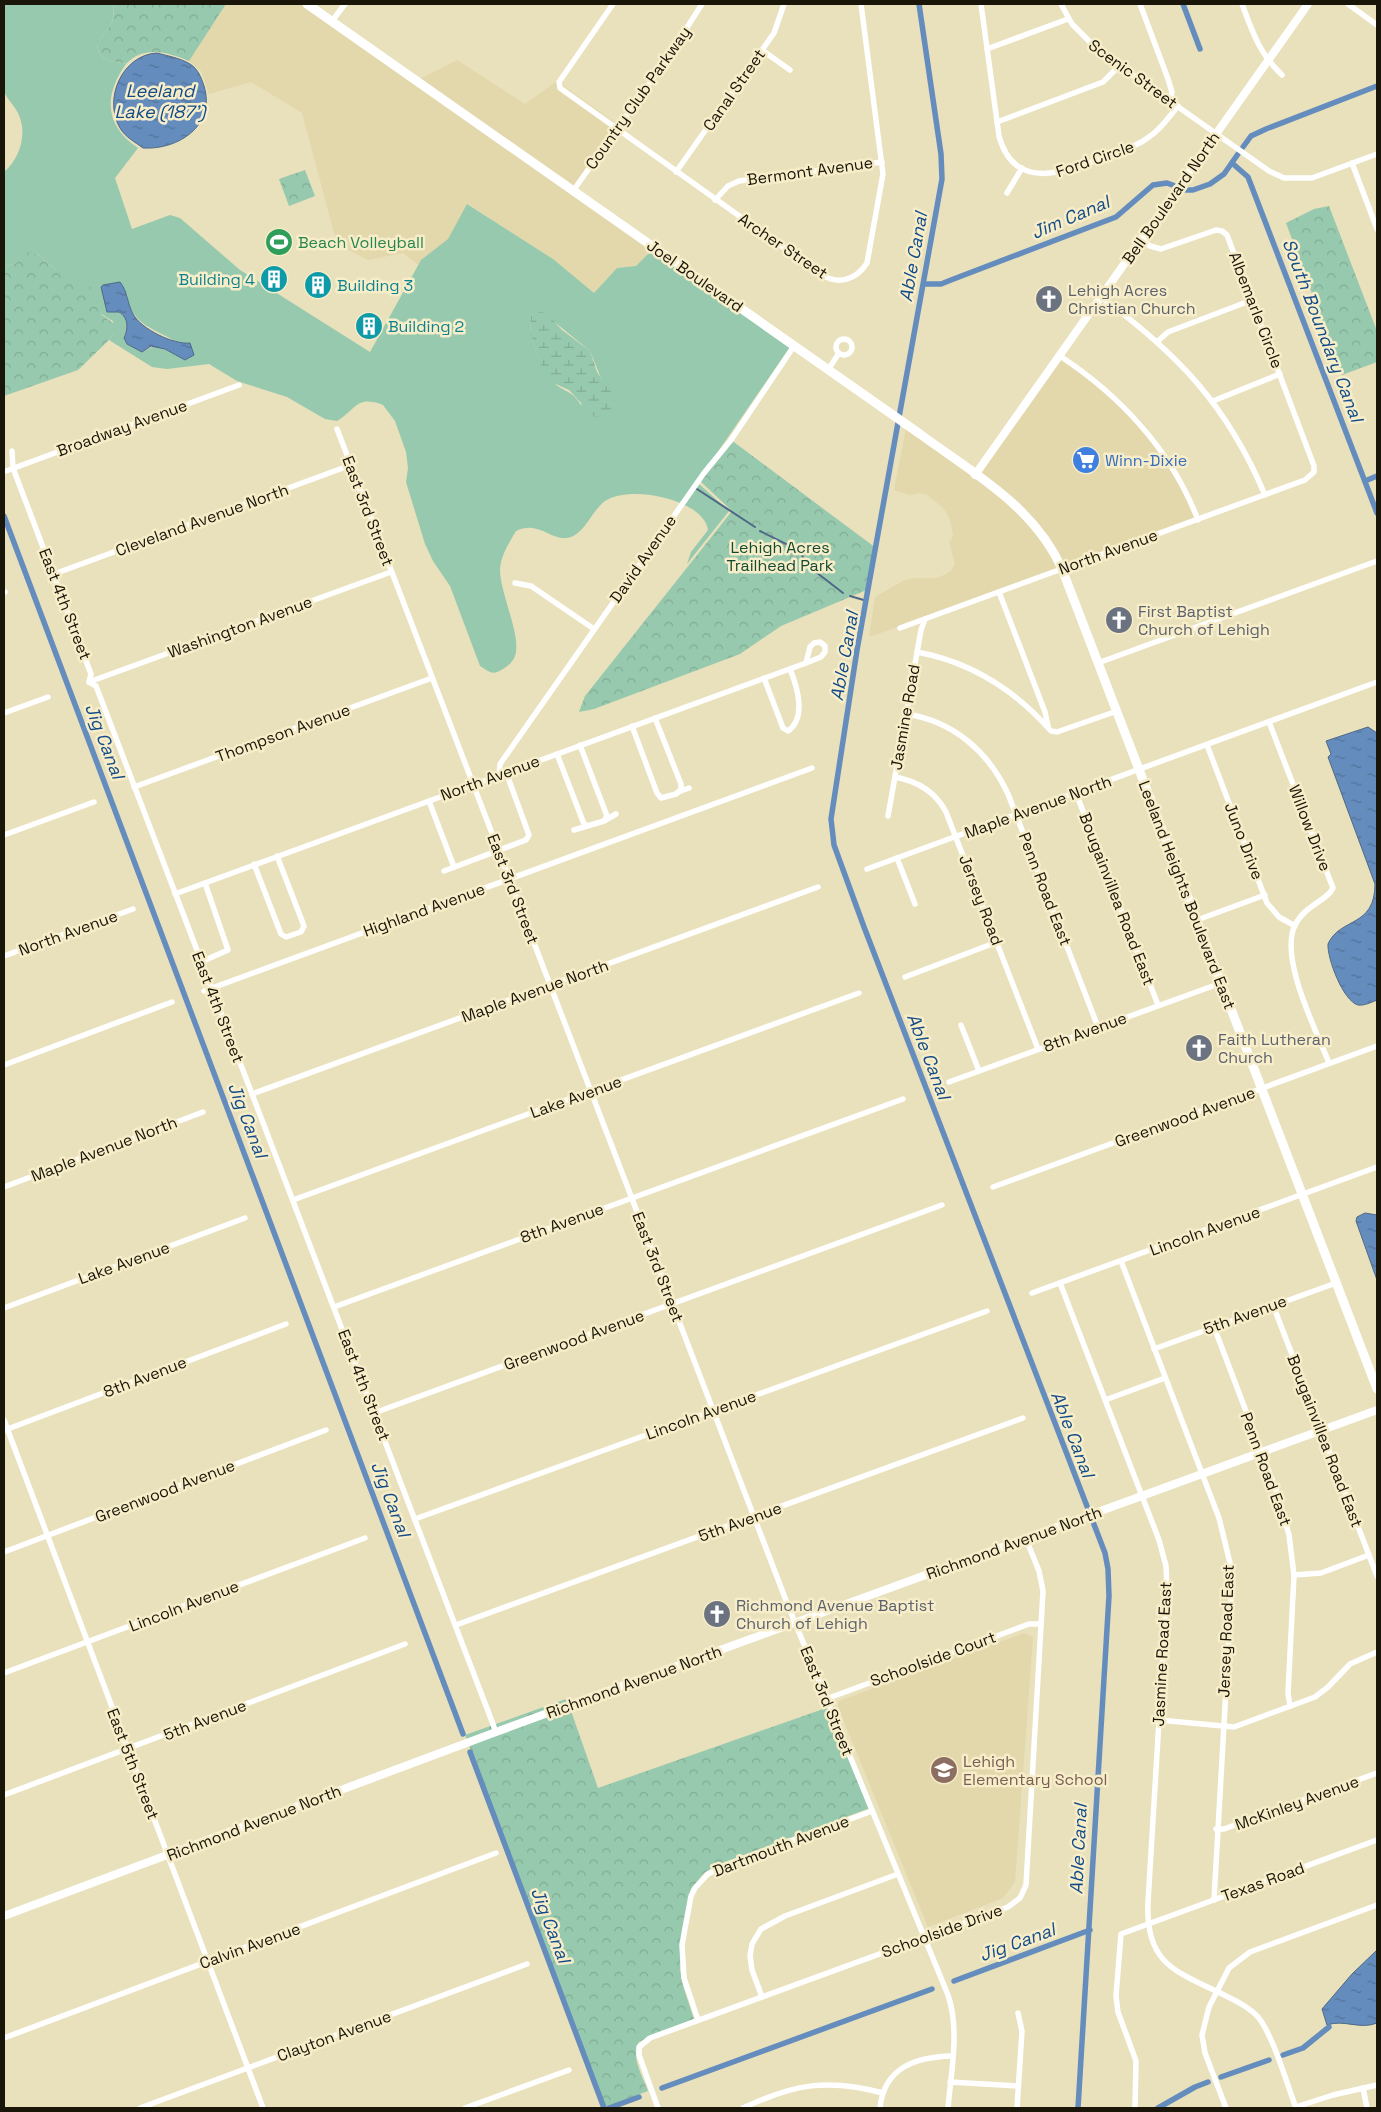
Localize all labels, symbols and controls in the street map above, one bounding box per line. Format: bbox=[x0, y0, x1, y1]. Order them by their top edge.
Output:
street label: Country Club Parkway bbox=[581, 22, 695, 174]
street label: Scenic Street bbox=[1084, 35, 1182, 113]
street label: Canal Street bbox=[698, 45, 770, 135]
water label: Leeland Lake (187') bbox=[115, 79, 208, 123]
street label: Bell Boulevard North bbox=[1117, 128, 1225, 268]
street label: Ford Circle bbox=[1053, 136, 1137, 182]
street label: Bermont Avenue bbox=[746, 152, 874, 190]
water label: Jim Canal bbox=[1027, 189, 1115, 244]
street label: Archer Street bbox=[734, 208, 832, 284]
water label: Able Canal bbox=[894, 208, 933, 303]
sports icon: Beach Volleyball bbox=[264, 227, 294, 257]
place label: Beach Volleyball bbox=[298, 232, 424, 253]
street label: Joel Boulevard bbox=[643, 235, 747, 317]
water label: South Boundary Canal bbox=[1277, 235, 1369, 427]
street label: Albemarle Circle bbox=[1224, 249, 1288, 371]
building icon: Building 4 bbox=[259, 264, 289, 294]
place label: Building 4 bbox=[178, 269, 255, 290]
building icon: Building 3 bbox=[303, 270, 333, 300]
place label: Building 3 bbox=[337, 275, 413, 296]
place label: Lehigh Acres Christian Church bbox=[1068, 280, 1196, 319]
church icon: Lehigh Acres Christian Church bbox=[1034, 284, 1064, 314]
building icon: Building 2 bbox=[354, 311, 384, 341]
place label: Building 2 bbox=[388, 316, 464, 337]
street label: Broadway Avenue bbox=[54, 395, 190, 461]
supermarket icon: Winn-Dixie bbox=[1071, 445, 1101, 475]
place label: Winn-Dixie bbox=[1105, 450, 1187, 471]
street label: East 3rd Street bbox=[337, 453, 399, 569]
street label: Cleveland Avenue North bbox=[113, 479, 291, 561]
street label: David Avenue bbox=[605, 511, 681, 607]
street label: North Avenue bbox=[1055, 524, 1161, 580]
park label: Lehigh Acres Trailhead Park bbox=[727, 537, 834, 576]
street label: East 4th Street bbox=[34, 545, 96, 663]
street label: Washington Avenue bbox=[165, 591, 315, 663]
place label: First Baptist Church of Lehigh bbox=[1138, 601, 1270, 640]
church icon: First Baptist Church of Lehigh bbox=[1104, 605, 1134, 635]
water label: Able Canal bbox=[825, 607, 864, 702]
street label: Jasmine Road bbox=[885, 662, 925, 772]
street label: Thompson Avenue bbox=[213, 699, 353, 767]
water label: Jig Canal bbox=[80, 700, 131, 784]
street label: North Avenue bbox=[437, 750, 543, 806]
street label: Maple Avenue North bbox=[962, 771, 1114, 843]
street label: Leeland Heights Boulevard East bbox=[1134, 778, 1240, 1012]
street label: Willow Drive bbox=[1284, 782, 1336, 874]
street label: Juno Drive bbox=[1220, 799, 1268, 883]
street label: Bougainvillea Road East bbox=[1074, 810, 1160, 988]
street label: Penn Road East bbox=[1014, 829, 1076, 949]
street label: East 3rd Street bbox=[482, 831, 544, 947]
street label: Jersey Road bbox=[954, 852, 1008, 948]
street label: Highland Avenue bbox=[360, 878, 488, 942]
street label: North Avenue bbox=[15, 905, 121, 961]
street label: East 4th Street bbox=[187, 948, 249, 1066]
street label: Maple Avenue North bbox=[459, 955, 611, 1027]
street label: 8th Avenue bbox=[1040, 1007, 1130, 1057]
water label: Able Canal bbox=[902, 1010, 957, 1105]
place label: Faith Lutheran Church bbox=[1218, 1029, 1331, 1068]
church icon: Faith Lutheran Church bbox=[1184, 1033, 1214, 1063]
street label: Lake Avenue bbox=[527, 1071, 625, 1123]
water label: Jig Canal bbox=[223, 1079, 274, 1163]
street label: Greenwood Avenue bbox=[1112, 1082, 1258, 1152]
street label: Maple Avenue North bbox=[28, 1111, 180, 1187]
street label: 8th Avenue bbox=[517, 1198, 607, 1248]
street label: Lincoln Avenue bbox=[1147, 1201, 1263, 1261]
street label: East 3rd Street bbox=[627, 1209, 689, 1325]
street label: Lake Avenue bbox=[75, 1237, 173, 1289]
street label: 5th Avenue bbox=[1200, 1290, 1290, 1340]
street label: Greenwood Avenue bbox=[501, 1305, 647, 1375]
street label: East 4th Street bbox=[333, 1326, 395, 1444]
street label: 8th Avenue bbox=[100, 1352, 190, 1402]
street label: Bougainvillea Road East bbox=[1282, 1352, 1368, 1530]
street label: Lincoln Avenue bbox=[643, 1385, 759, 1445]
water label: Able Canal bbox=[1046, 1388, 1101, 1483]
street label: Penn Road East bbox=[1236, 1409, 1296, 1529]
street label: Greenwood Avenue bbox=[92, 1455, 238, 1527]
water label: Jig Canal bbox=[366, 1458, 417, 1542]
street label: 5th Avenue bbox=[695, 1497, 785, 1547]
street label: Richmond Avenue North bbox=[923, 1501, 1105, 1585]
street label: Jersey Road East bbox=[1213, 1564, 1239, 1698]
street label: Lincoln Avenue bbox=[126, 1575, 242, 1637]
street label: Jasmine Road East bbox=[1148, 1581, 1176, 1727]
place label: Richmond Avenue Baptist Church of Lehigh bbox=[736, 1595, 934, 1634]
church icon: Richmond Avenue Baptist Church of Lehigh bbox=[702, 1599, 732, 1629]
street label: Schoolside Court bbox=[867, 1626, 999, 1692]
street label: Richmond Avenue North bbox=[543, 1640, 725, 1724]
street label: East 3rd Street bbox=[795, 1643, 859, 1759]
street label: 5th Avenue bbox=[161, 1695, 249, 1745]
street label: East 5th Street bbox=[102, 1705, 164, 1823]
place label: Lehigh Elementary School bbox=[963, 1751, 1108, 1790]
school or university icon: Lehigh Elementary School bbox=[929, 1755, 959, 1785]
street label: McKinley Avenue bbox=[1232, 1771, 1362, 1835]
street label: Richmond Avenue North bbox=[164, 1780, 344, 1866]
water label: Able Canal bbox=[1064, 1801, 1092, 1895]
street label: Dartmouth Avenue bbox=[710, 1810, 852, 1882]
street label: Texas Road bbox=[1219, 1857, 1307, 1907]
water label: Jig Canal bbox=[526, 1884, 577, 1968]
street label: Schoolside Drive bbox=[879, 1899, 1005, 1963]
water label: Jig Canal bbox=[976, 1917, 1060, 1966]
street label: Calvin Avenue bbox=[197, 1918, 303, 1974]
street label: Clayton Avenue bbox=[274, 2006, 394, 2066]

